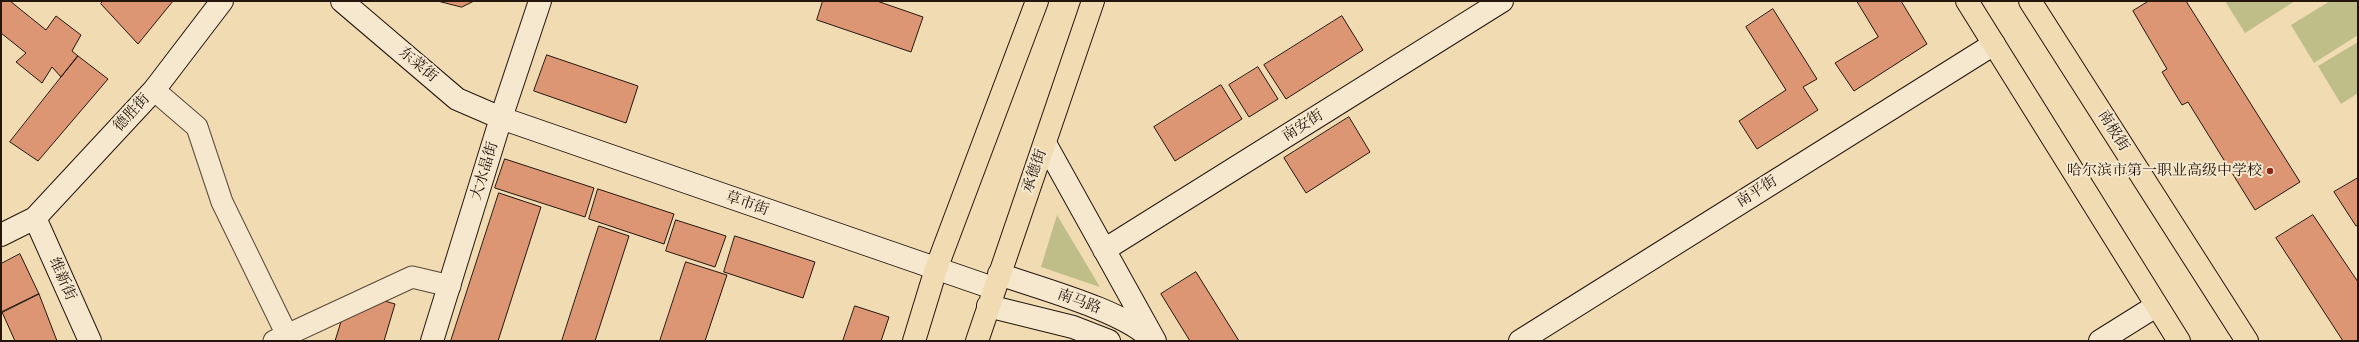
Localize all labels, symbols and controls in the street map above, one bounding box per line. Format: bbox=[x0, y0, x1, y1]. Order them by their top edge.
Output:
street label: 东菜街 bbox=[395, 44, 441, 86]
street label: 德胜街 bbox=[110, 90, 154, 136]
street label: 南安街 bbox=[1279, 106, 1327, 146]
street label: 南极街 bbox=[2093, 107, 2133, 155]
street label: 大水晶街 bbox=[468, 140, 502, 202]
street label: 承德街 bbox=[1019, 147, 1051, 195]
place label: 哈尔滨市第一职业高级中学校 bbox=[2067, 162, 2262, 180]
marker: 哈尔滨市第一职业高级中学校 bbox=[2265, 166, 2275, 176]
street label: 南平街 bbox=[1733, 172, 1781, 212]
street label: 草市街 bbox=[723, 188, 771, 220]
street label: 维新街 bbox=[45, 255, 79, 303]
street label: 南马路 bbox=[1055, 286, 1103, 318]

